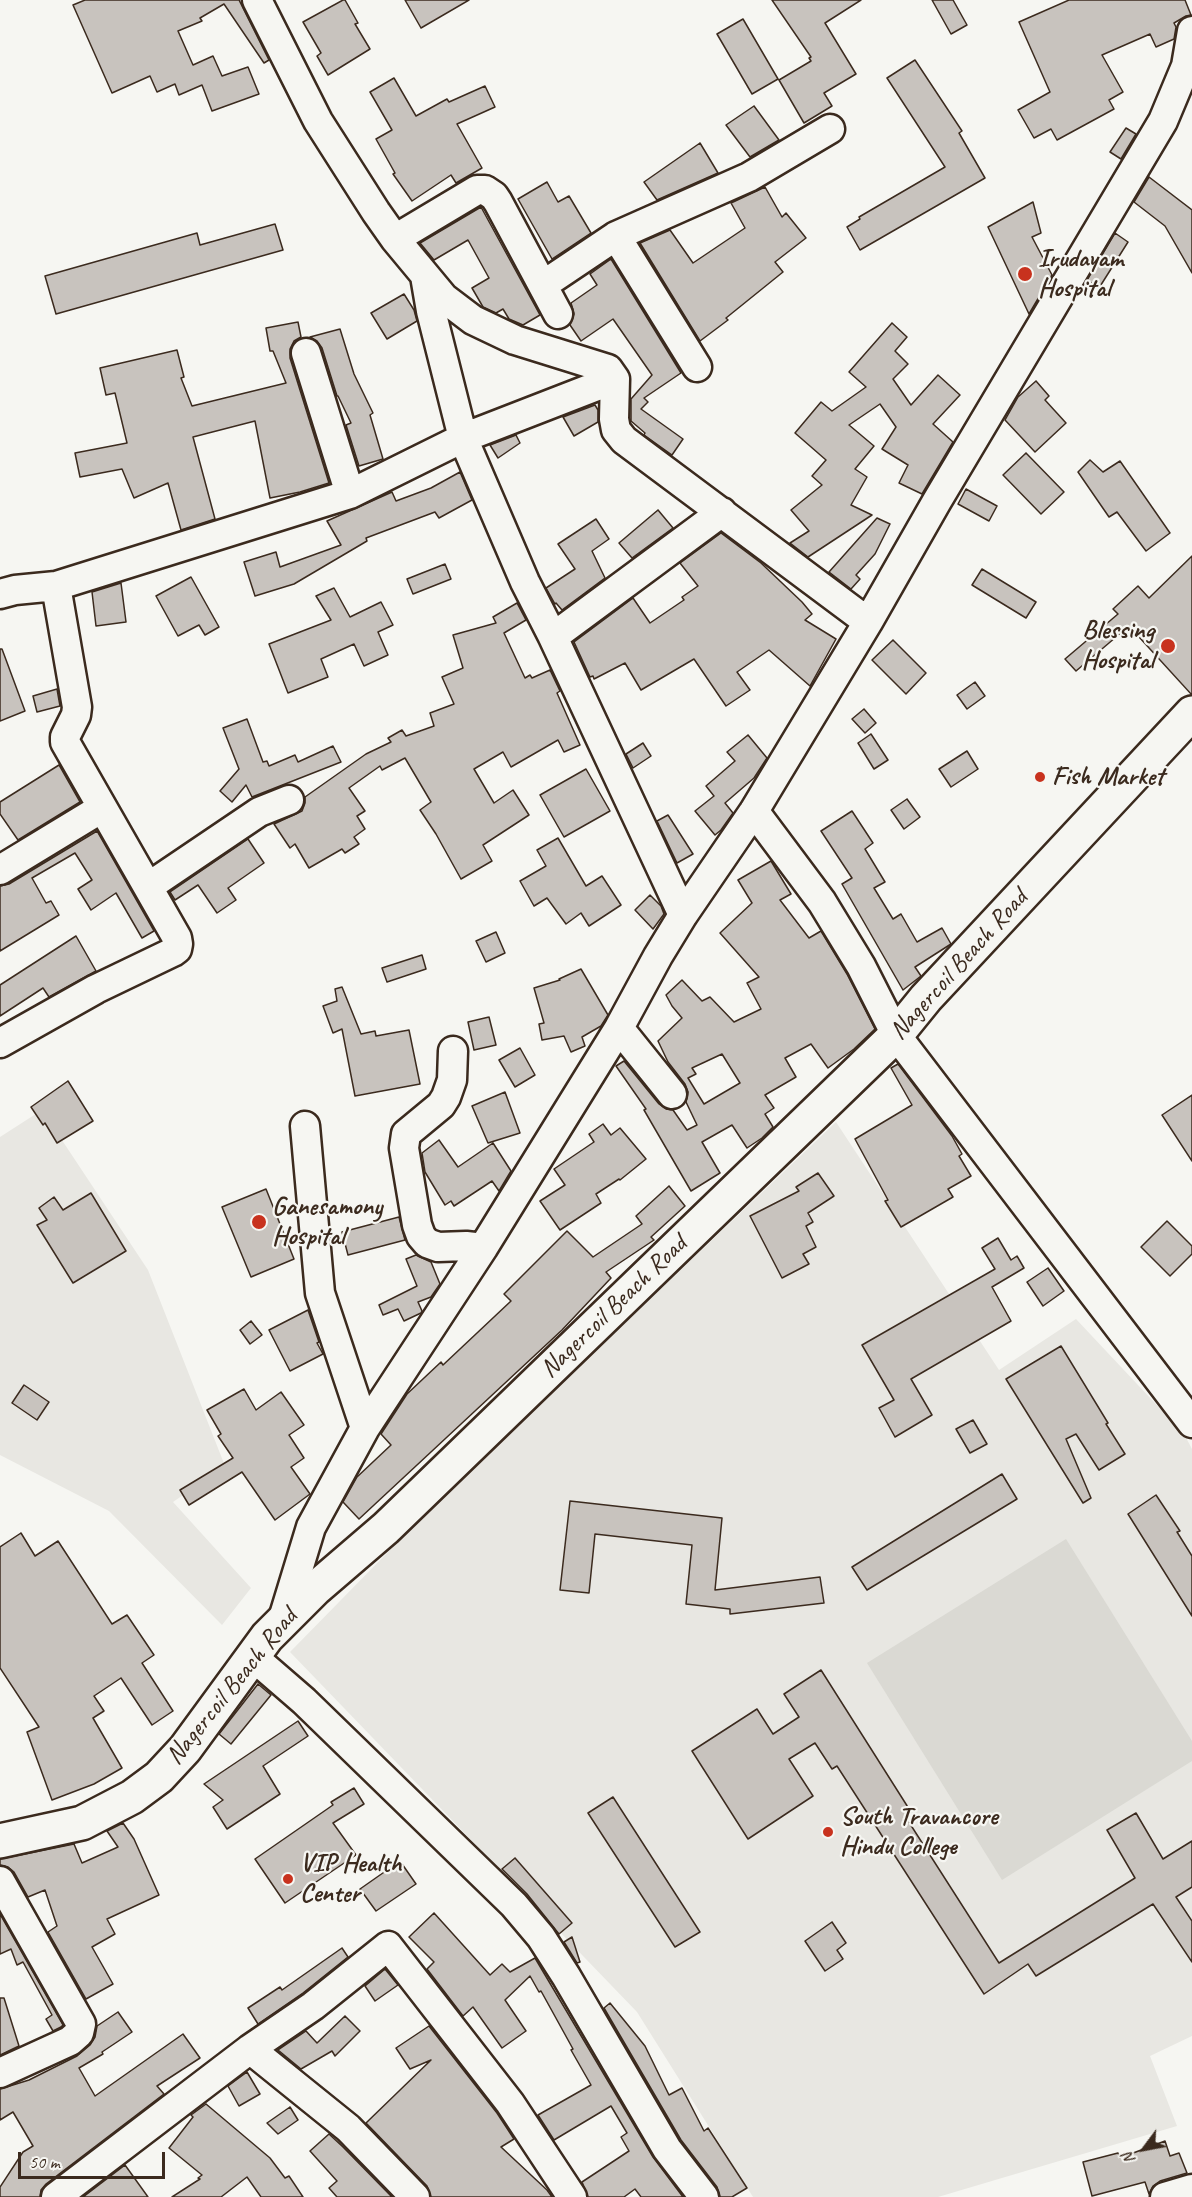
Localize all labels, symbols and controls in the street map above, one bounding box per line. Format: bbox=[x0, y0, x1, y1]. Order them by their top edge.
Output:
place label: Irudayam Hospital bbox=[1038, 243, 1123, 304]
marker: Irudayam Hospital bbox=[1016, 265, 1034, 283]
place label: Blessing Hospital bbox=[1082, 615, 1154, 676]
marker: Blessing Hospital bbox=[1159, 637, 1177, 655]
place label: Fish Market bbox=[1052, 761, 1164, 793]
marker: Fish Market bbox=[1033, 770, 1047, 784]
street label: Nagercoil Beach Road bbox=[883, 883, 1035, 1047]
place label: Ganesamony Hospital bbox=[272, 1191, 382, 1252]
marker: Ganesamony Hospital bbox=[250, 1213, 268, 1231]
street label: Nagercoil Beach Road bbox=[534, 1229, 694, 1385]
street label: Nagercoil Beach Road bbox=[160, 1603, 304, 1771]
place label: South Travancore Hindu College bbox=[840, 1801, 997, 1862]
marker: South Travancore Hindu College bbox=[821, 1825, 835, 1839]
place label: VIP Health Center bbox=[300, 1848, 401, 1910]
marker: VIP Health Center bbox=[281, 1872, 295, 1886]
north arrow bbox=[1114, 2119, 1174, 2179]
scale bar bbox=[21, 2140, 168, 2178]
text: N bbox=[1118, 2149, 1140, 2168]
text: 50 m bbox=[29, 2151, 60, 2173]

